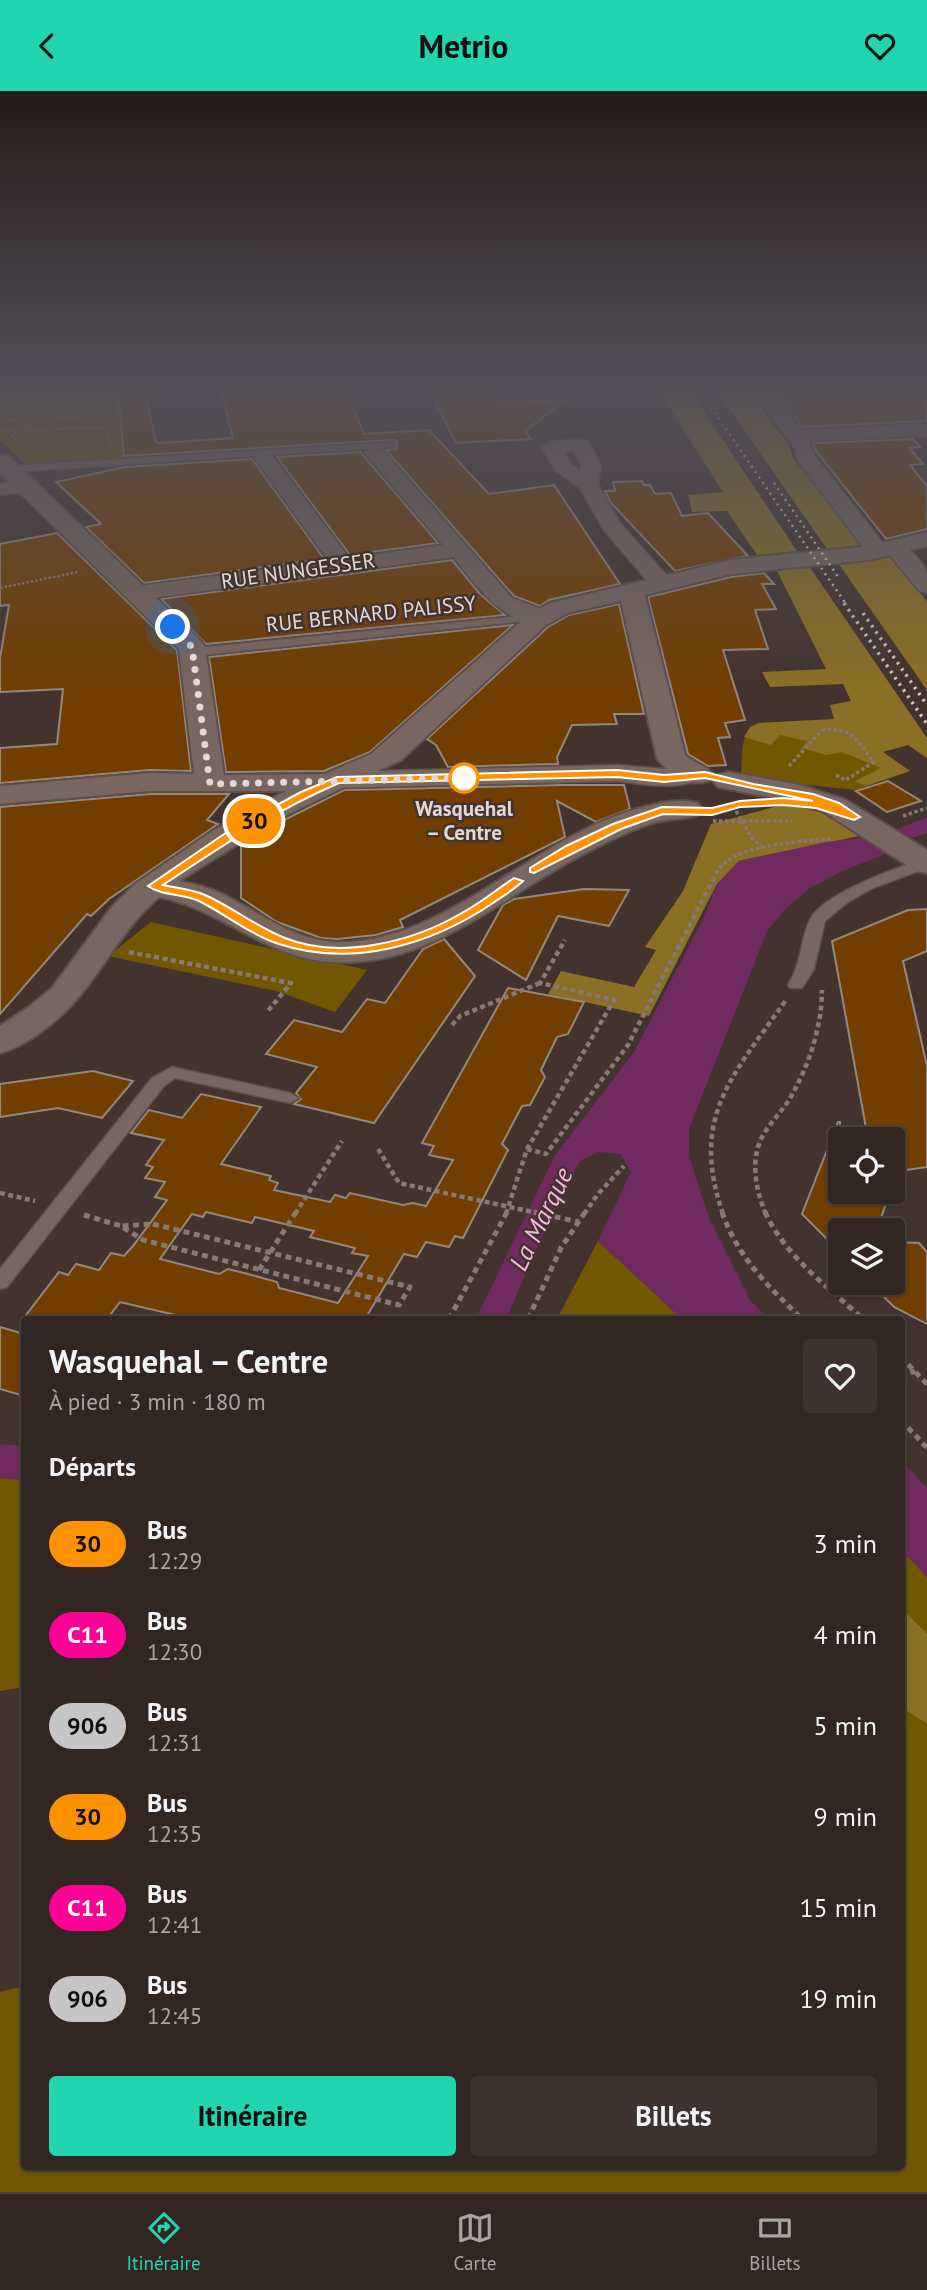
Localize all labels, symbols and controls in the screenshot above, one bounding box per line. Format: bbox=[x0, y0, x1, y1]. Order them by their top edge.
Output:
text: Metrio bbox=[418, 25, 509, 67]
icon: back bbox=[28, 27, 66, 65]
icon: heart bbox=[861, 27, 899, 65]
street label: RUE NUNGESSER bbox=[219, 546, 377, 595]
street label: RUE BERNARD PALISSY bbox=[265, 589, 478, 638]
your location bbox=[155, 609, 190, 644]
marker: Wasquehal – Centre bbox=[449, 763, 479, 793]
place label: Wasquehal – Centre bbox=[415, 795, 514, 846]
line badge: 30 bbox=[222, 798, 286, 844]
text: 30 bbox=[240, 805, 268, 836]
map controls bbox=[828, 1127, 905, 1295]
button: locate bbox=[828, 1127, 905, 1204]
water label: La Marque bbox=[501, 1162, 580, 1276]
button: layers bbox=[828, 1218, 905, 1295]
text: Wasquehal – Centre bbox=[49, 1339, 328, 1382]
button: heart bbox=[803, 1339, 877, 1413]
text: À pied · 3 min · 180 m bbox=[49, 1387, 266, 1416]
text: Départs bbox=[49, 1450, 136, 1483]
text: Bus bbox=[147, 1513, 187, 1546]
text: 3 min bbox=[814, 1527, 877, 1560]
text: 30 bbox=[74, 1528, 101, 1559]
text: 12:29 bbox=[147, 1546, 202, 1575]
text: Bus bbox=[147, 1604, 187, 1637]
text: 4 min bbox=[814, 1618, 877, 1651]
text: C11 bbox=[67, 1619, 108, 1650]
text: 12:30 bbox=[147, 1637, 202, 1666]
text: Bus bbox=[147, 1695, 187, 1728]
text: 5 min bbox=[814, 1709, 877, 1742]
text: 906 bbox=[67, 1710, 108, 1741]
text: 12:31 bbox=[147, 1728, 202, 1757]
text: Bus bbox=[147, 1786, 187, 1819]
text: 9 min bbox=[814, 1800, 877, 1833]
text: 30 bbox=[74, 1801, 101, 1832]
text: 12:35 bbox=[147, 1819, 202, 1848]
text: Bus bbox=[147, 1877, 187, 1910]
text: 15 min bbox=[799, 1891, 877, 1924]
text: C11 bbox=[67, 1892, 108, 1923]
text: 12:41 bbox=[147, 1910, 202, 1939]
text: Bus bbox=[147, 1968, 187, 2001]
text: 19 min bbox=[799, 1982, 877, 2015]
text: 906 bbox=[67, 1983, 108, 2014]
text: 12:45 bbox=[147, 2001, 202, 2030]
button: Itinéraire bbox=[49, 2076, 456, 2156]
button: Billets bbox=[470, 2076, 877, 2156]
tab: Itinéraire bbox=[126, 2209, 201, 2275]
tab: Carte bbox=[453, 2209, 496, 2275]
tab: Billets bbox=[749, 2209, 801, 2275]

